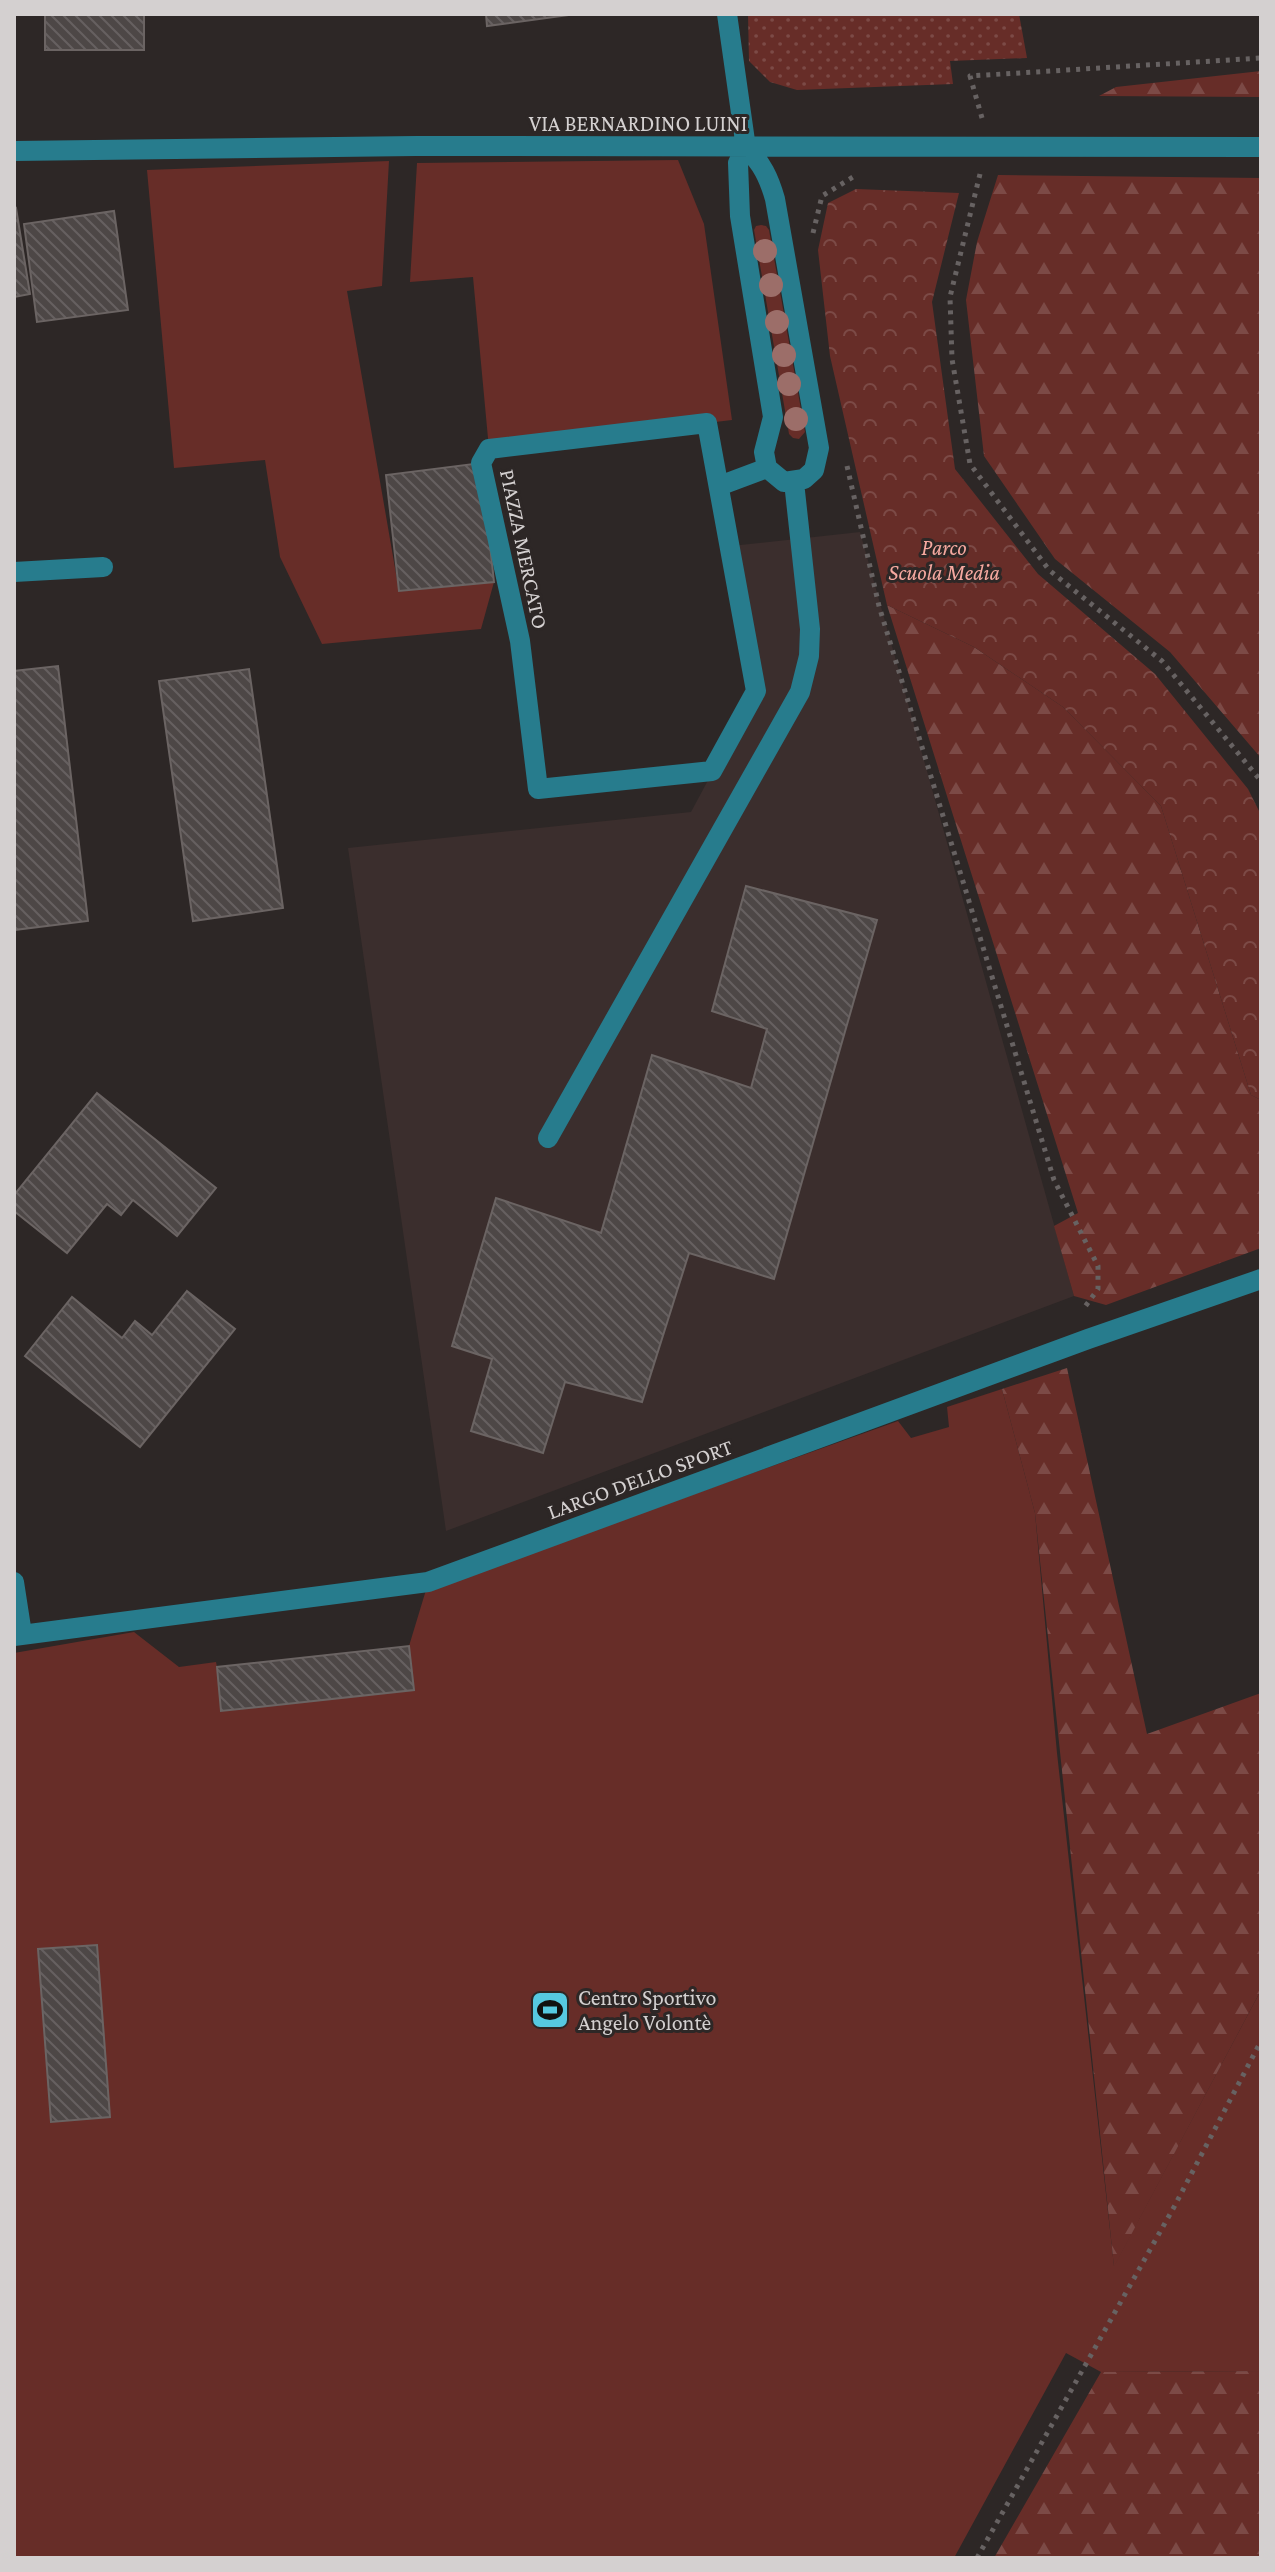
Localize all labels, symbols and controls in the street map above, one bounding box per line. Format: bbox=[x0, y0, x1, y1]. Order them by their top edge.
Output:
street label: VIA BERNARDINO LUINI bbox=[529, 111, 747, 136]
street label: PIAZZA MERCATO bbox=[495, 467, 553, 631]
park label: Parco Scuola Media bbox=[888, 535, 1000, 585]
street label: LARGO DELLO SPORT bbox=[544, 1434, 736, 1524]
place label: Centro Sportivo Angelo Volontè bbox=[578, 1985, 717, 2035]
sports icon: Centro Sportivo Angelo Volontè bbox=[529, 1989, 571, 2031]

